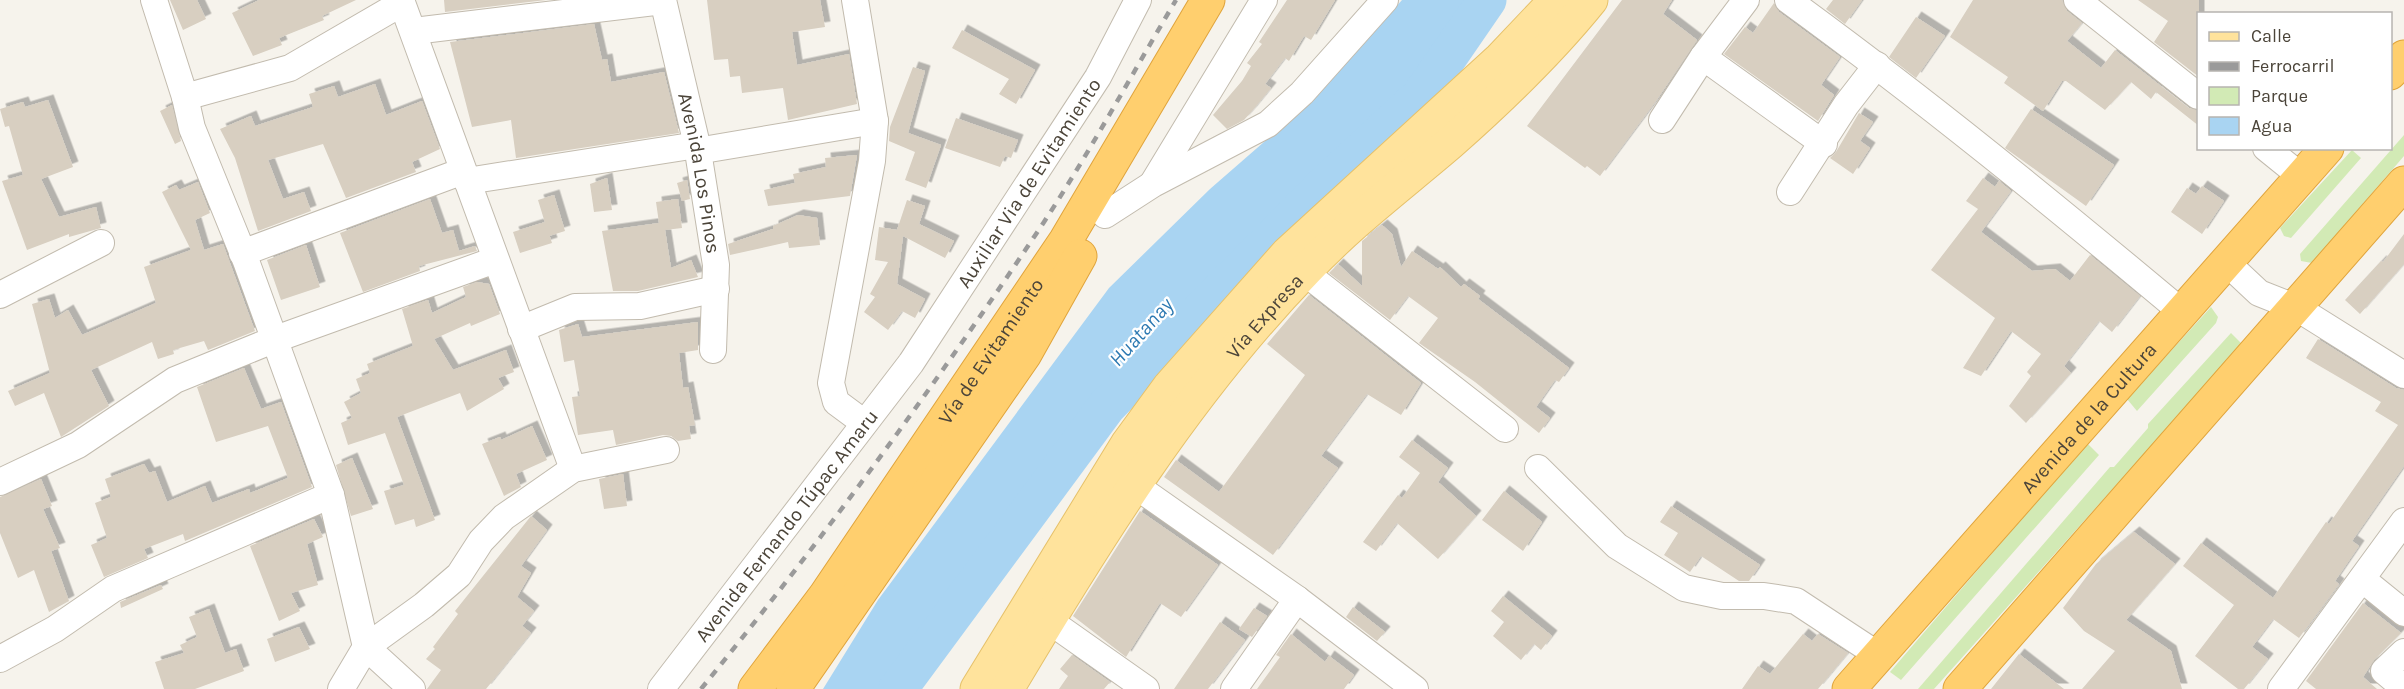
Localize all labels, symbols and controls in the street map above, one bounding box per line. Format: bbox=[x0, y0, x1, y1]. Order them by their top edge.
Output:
legend bbox=[2197, 12, 2392, 150]
text: Calle bbox=[2251, 25, 2291, 47]
text: Ferrocarril bbox=[2251, 55, 2335, 77]
street label: Auxiliar Via de Evitamiento bbox=[952, 74, 1106, 292]
text: Parque bbox=[2251, 85, 2308, 107]
street label: Avenida Los Pinos bbox=[673, 90, 725, 255]
text: Agua bbox=[2251, 115, 2292, 137]
street label: Vía Expresa bbox=[1222, 269, 1308, 363]
street label: Vía de Evitamiento bbox=[934, 274, 1049, 429]
water label: Huatanay bbox=[1104, 292, 1178, 371]
street label: Avenida de la Cultura bbox=[2016, 338, 2162, 498]
street label: Avenida Fernando Túpac Amaru bbox=[690, 405, 883, 646]

